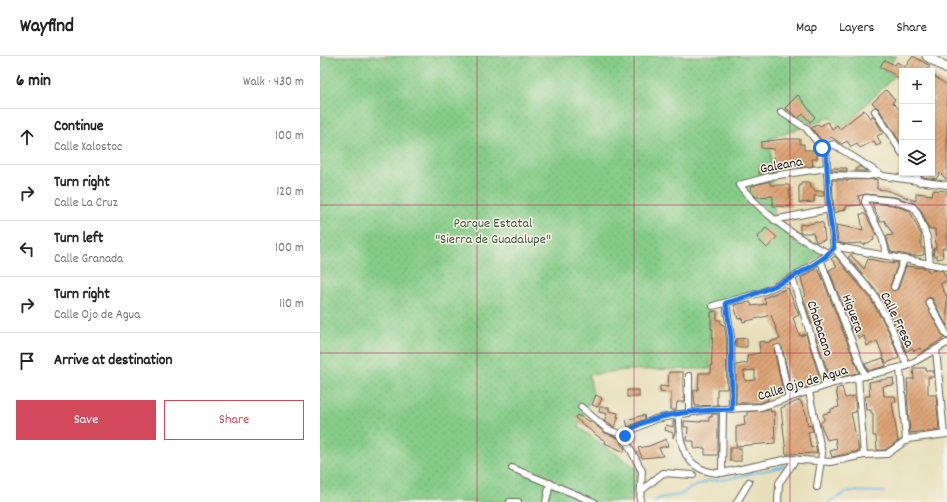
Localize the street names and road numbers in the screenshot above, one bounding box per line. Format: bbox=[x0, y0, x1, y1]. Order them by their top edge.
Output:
street label: Galeana bbox=[759, 152, 805, 180]
street label: Calle Fresa bbox=[874, 289, 918, 351]
street label: Higuera bbox=[836, 292, 869, 336]
street label: Chabacano bbox=[801, 298, 837, 359]
street label: Calle Ojo de Agua bbox=[755, 361, 850, 407]

